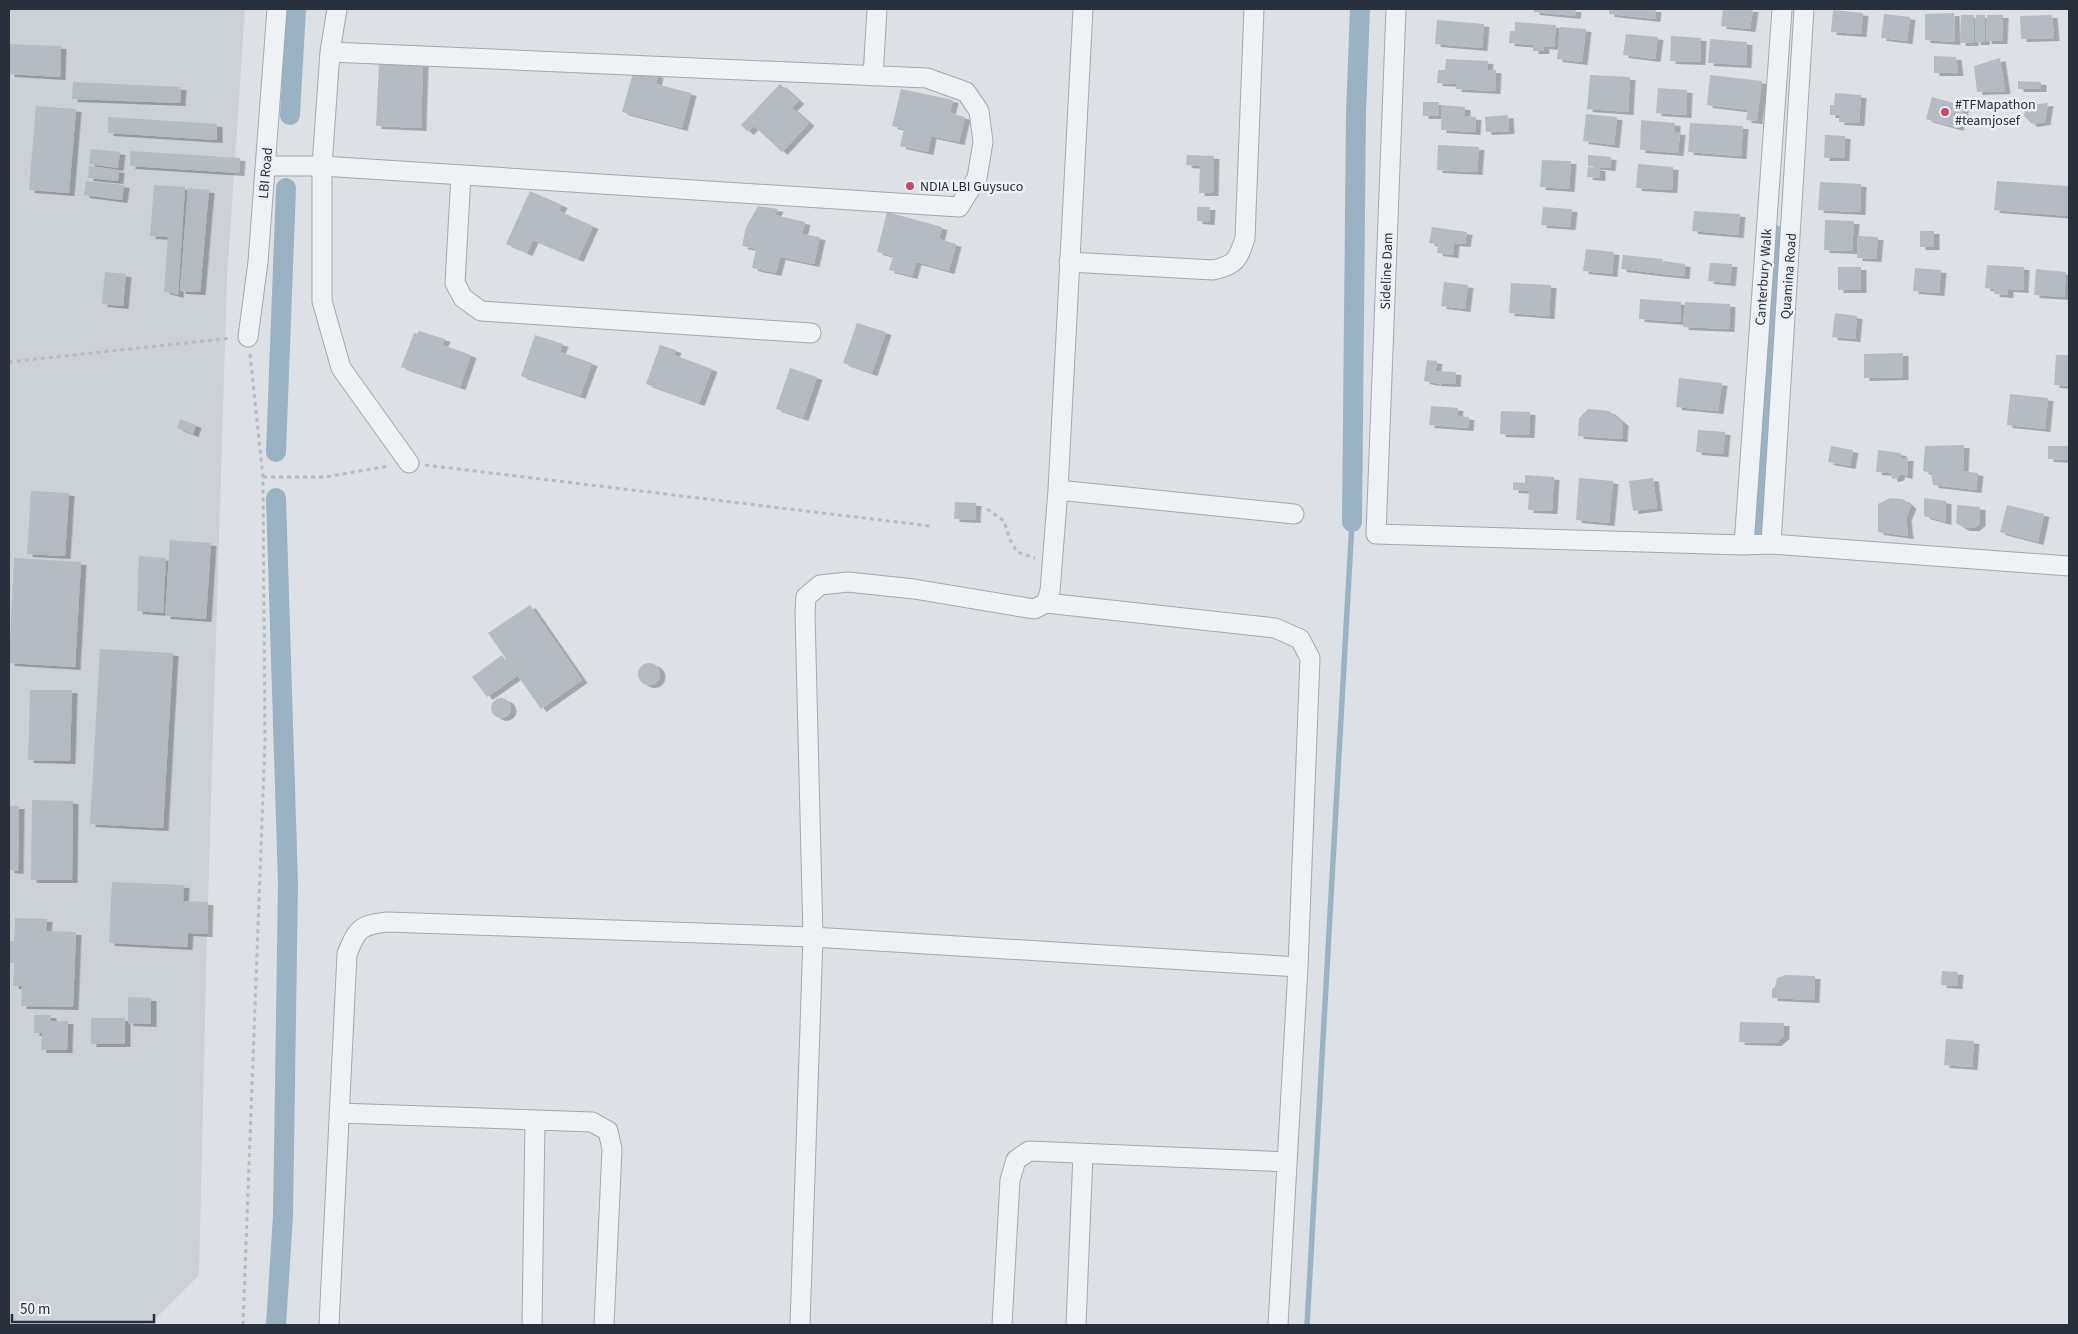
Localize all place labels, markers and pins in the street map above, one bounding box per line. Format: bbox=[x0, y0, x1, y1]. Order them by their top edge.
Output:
place label: #TFMapathon #teamjosef bbox=[1955, 95, 2036, 131]
marker: #TFMapathon #teamjosef bbox=[1939, 106, 1951, 118]
place label: NDIA LBI Guysuco bbox=[920, 177, 1023, 197]
marker: NDIA LBI Guysuco bbox=[904, 180, 916, 192]

